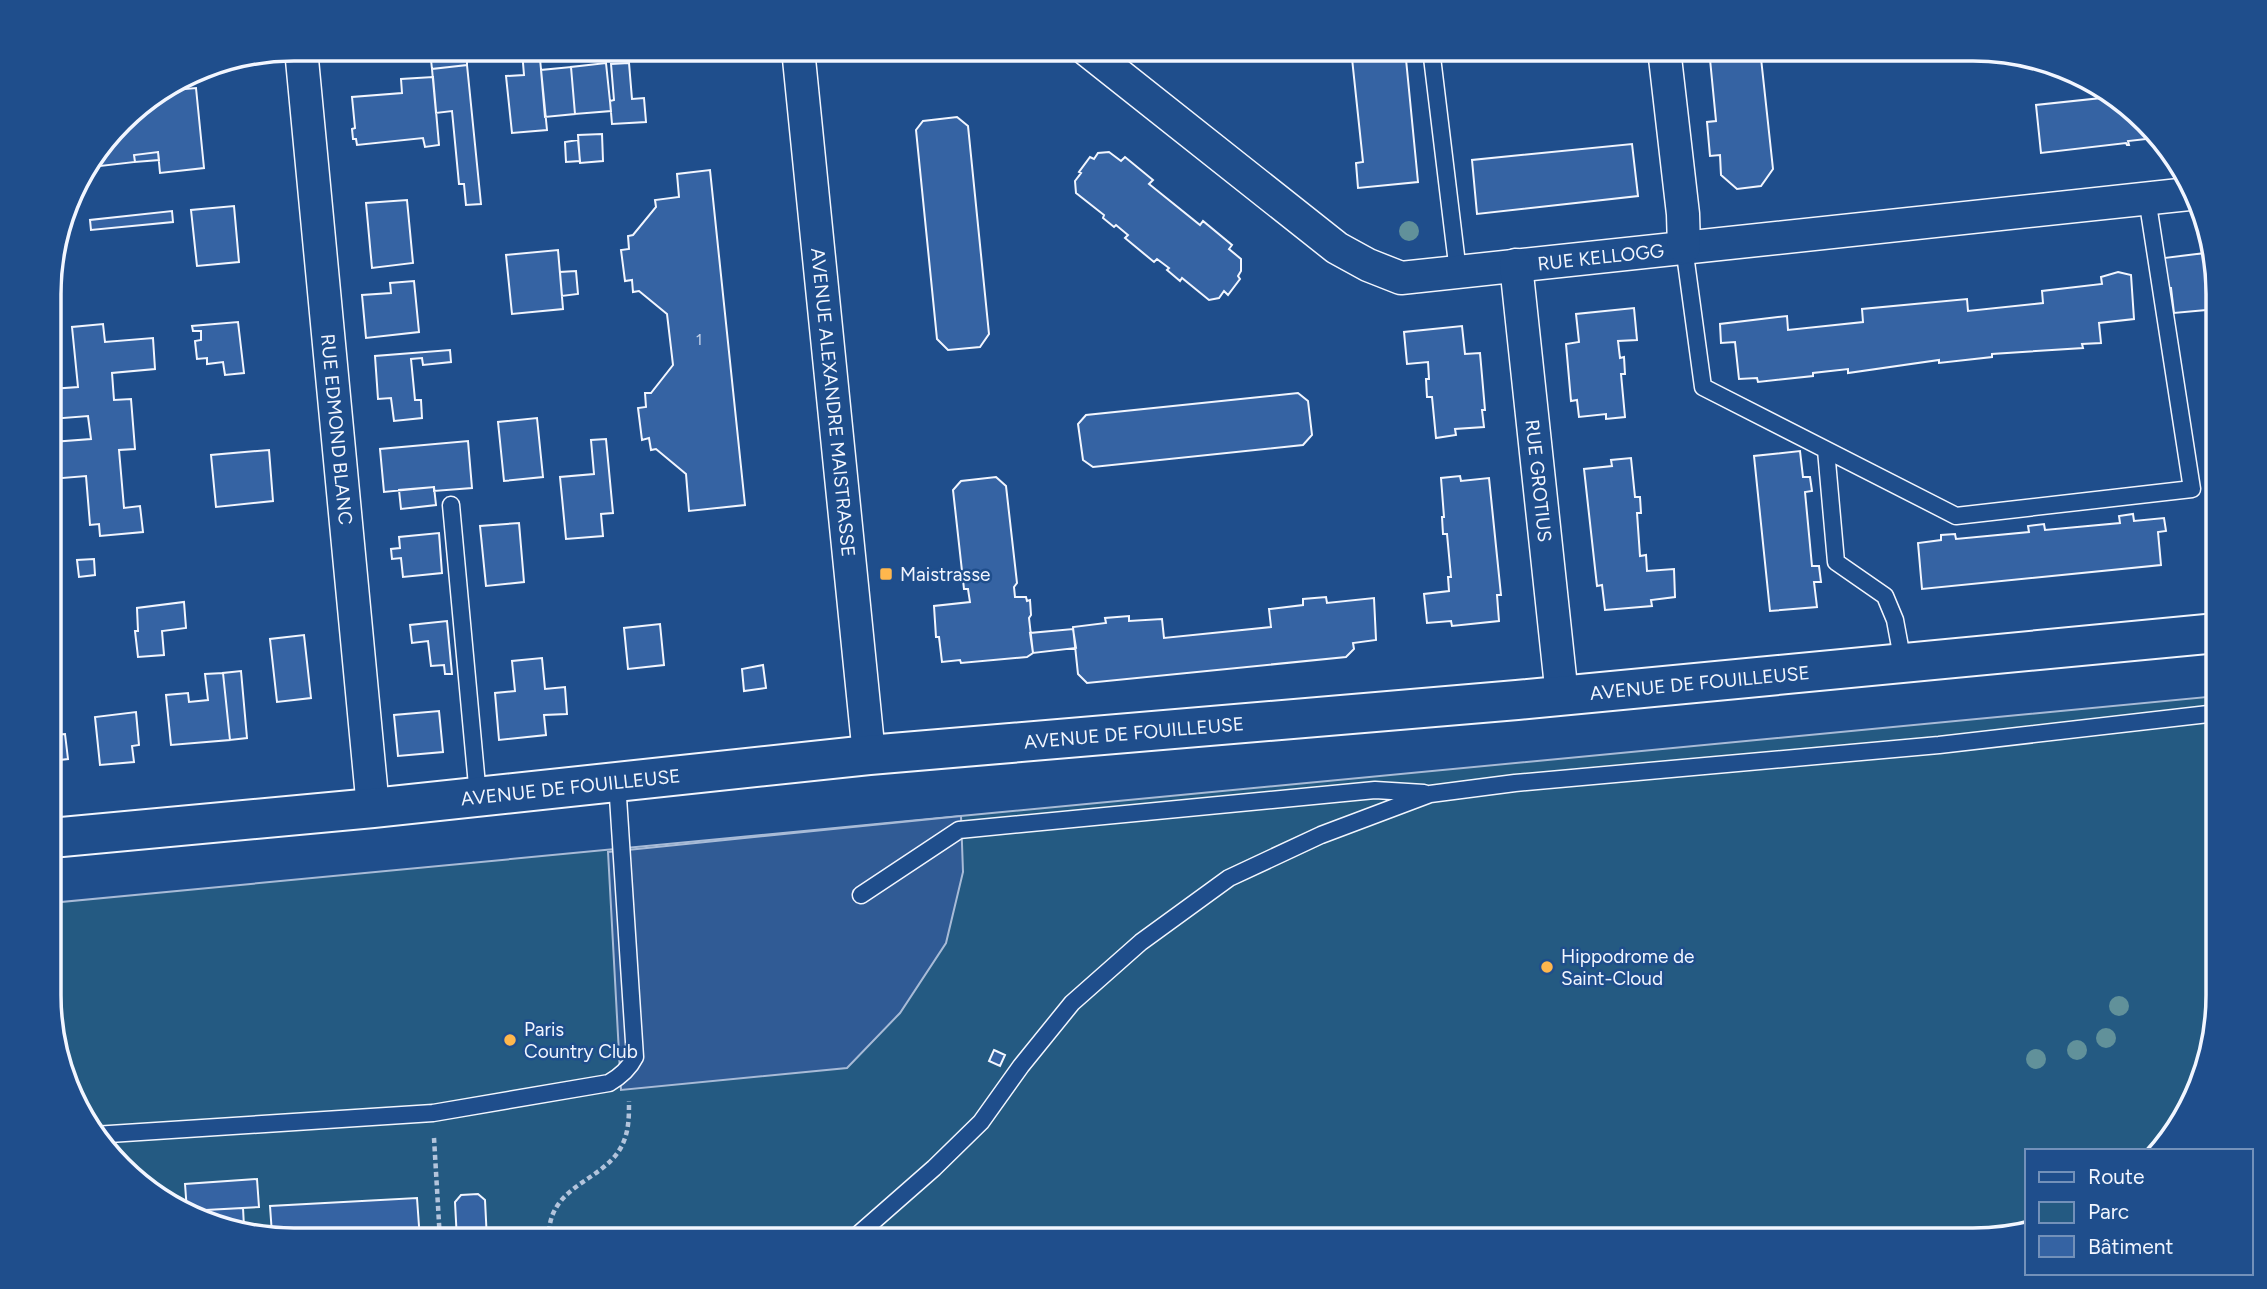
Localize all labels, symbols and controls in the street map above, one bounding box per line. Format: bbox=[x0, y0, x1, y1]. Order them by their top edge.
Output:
street label: RUE KELLOGG bbox=[1536, 239, 1665, 275]
street label: AVENUE ALEXANDRE MAISTRASSE bbox=[807, 247, 860, 558]
house number: 1 bbox=[696, 330, 702, 349]
street label: RUE EDMOND BLANC bbox=[317, 333, 358, 526]
street label: RUE GROTIUS bbox=[1521, 418, 1557, 543]
place label: Maistrasse bbox=[900, 563, 990, 586]
marker: Maistrasse bbox=[878, 566, 894, 582]
street label: AVENUE DE FOUILLEUSE bbox=[1589, 661, 1811, 704]
street label: AVENUE DE FOUILLEUSE bbox=[1023, 712, 1245, 753]
street label: AVENUE DE FOUILLEUSE bbox=[460, 764, 681, 810]
place label: Hippodrome de Saint-Cloud bbox=[1561, 945, 1694, 990]
marker: Hippodrome de Saint-Cloud bbox=[1539, 959, 1555, 975]
place label: Paris Country Club bbox=[524, 1018, 638, 1063]
marker: Paris Country Club bbox=[502, 1032, 518, 1048]
legend bbox=[2025, 1149, 2253, 1275]
text: Route bbox=[2088, 1164, 2144, 1189]
text: Parc bbox=[2088, 1199, 2129, 1224]
text: Bâtiment bbox=[2088, 1234, 2173, 1259]

